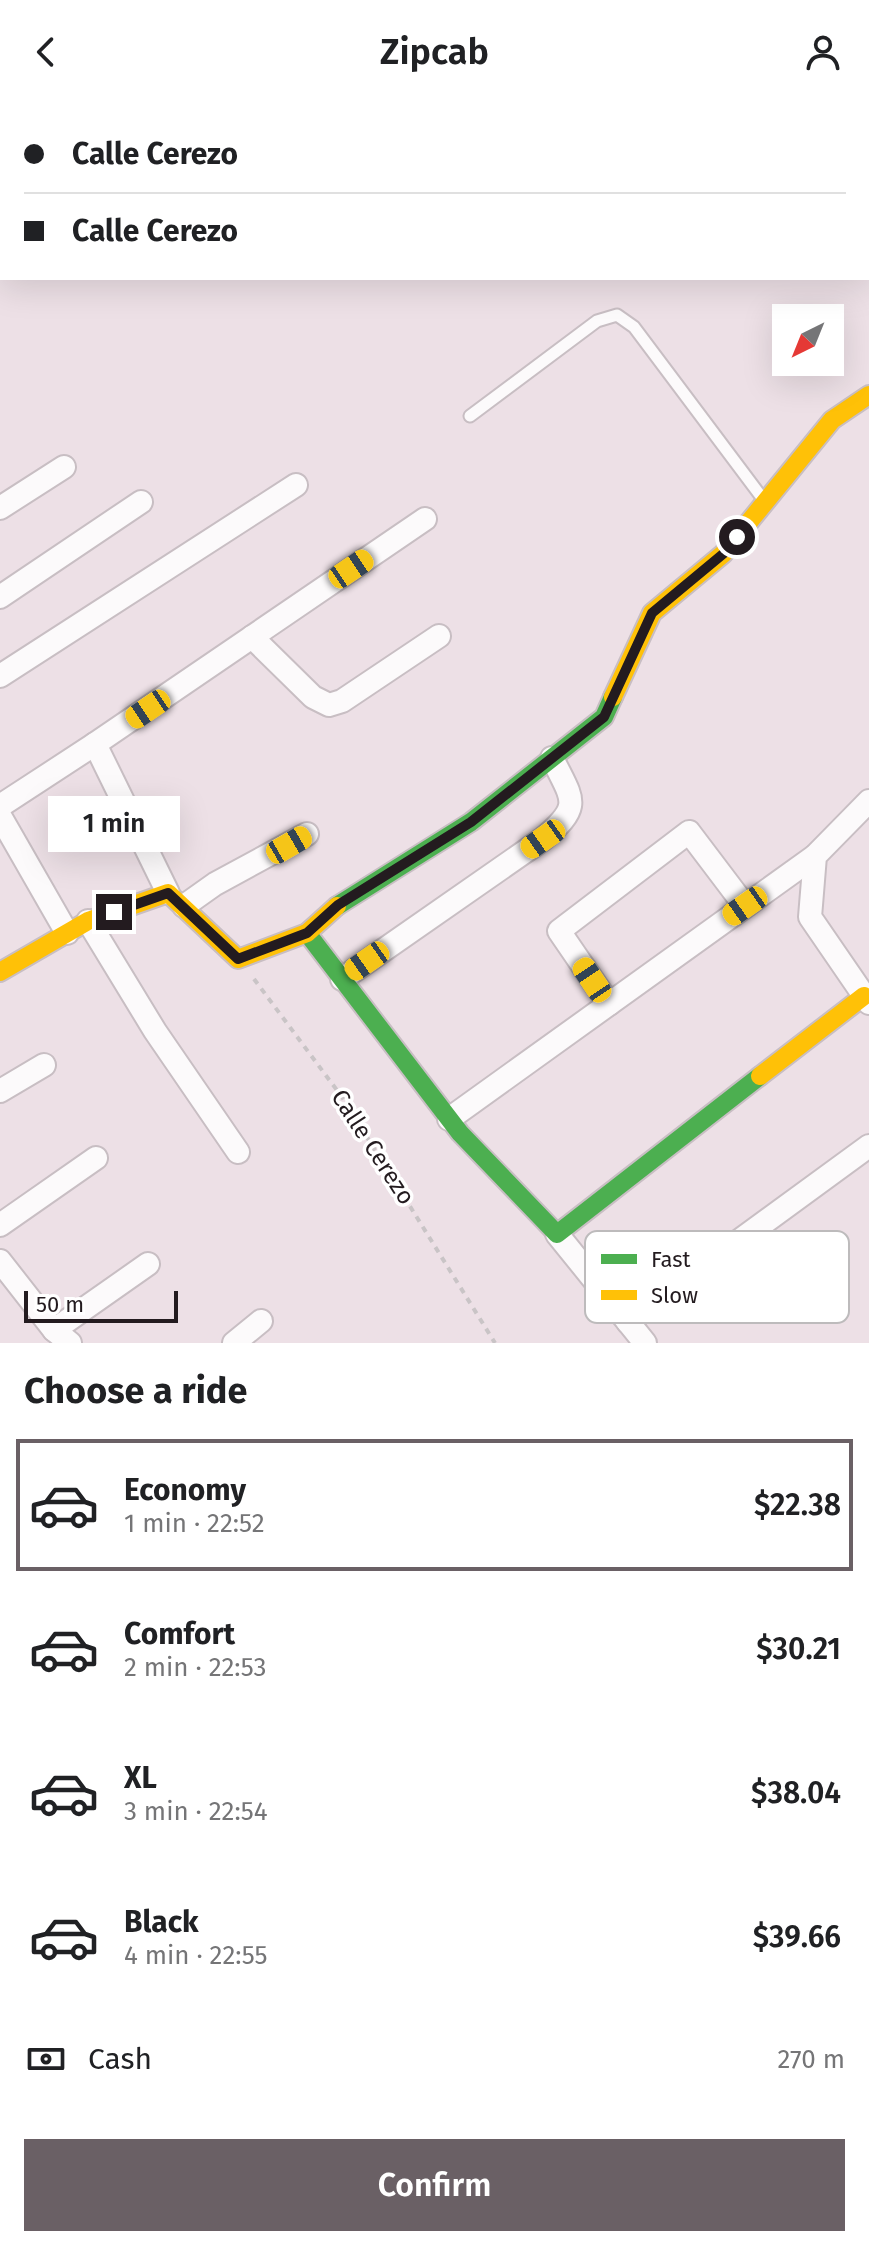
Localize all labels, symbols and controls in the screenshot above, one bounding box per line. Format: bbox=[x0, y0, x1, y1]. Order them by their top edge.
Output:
icon: back bbox=[24, 30, 68, 74]
text: Zipcab bbox=[380, 30, 489, 74]
icon: person bbox=[801, 30, 845, 74]
text: Calle Cerezo bbox=[72, 136, 238, 172]
text: Calle Cerezo bbox=[72, 213, 238, 249]
north arrow bbox=[772, 304, 844, 376]
map controls bbox=[772, 304, 844, 376]
route start bbox=[719, 519, 755, 555]
car bbox=[324, 546, 378, 592]
car bbox=[121, 686, 175, 732]
callout: 1 min bbox=[48, 796, 180, 852]
text: 1 min bbox=[83, 808, 145, 839]
car bbox=[516, 815, 570, 863]
car bbox=[262, 823, 316, 867]
car bbox=[718, 882, 772, 930]
route end bbox=[96, 894, 132, 930]
car bbox=[340, 937, 394, 985]
car bbox=[569, 953, 615, 1007]
street label: Calle Cerezo bbox=[326, 1084, 420, 1210]
legend bbox=[585, 1231, 849, 1323]
text: Fast bbox=[651, 1246, 691, 1273]
text: Slow bbox=[651, 1282, 698, 1309]
scale bar bbox=[24, 1287, 178, 1323]
text: 50 m bbox=[36, 1291, 84, 1318]
text: Choose a ride bbox=[24, 1369, 247, 1413]
icon: car bbox=[28, 1469, 100, 1541]
text: Economy bbox=[124, 1472, 246, 1508]
text: $22.38 bbox=[754, 1487, 841, 1523]
text: 1 min · 22:52 bbox=[124, 1508, 265, 1539]
icon: car bbox=[28, 1613, 100, 1685]
text: Comfort bbox=[124, 1616, 235, 1652]
text: $30.21 bbox=[756, 1631, 841, 1667]
text: 2 min · 22:53 bbox=[124, 1652, 267, 1683]
icon: car bbox=[28, 1757, 100, 1829]
text: XL bbox=[124, 1760, 157, 1796]
text: $38.04 bbox=[751, 1775, 841, 1811]
text: 3 min · 22:54 bbox=[124, 1796, 268, 1827]
icon: car bbox=[28, 1901, 100, 1973]
text: Black bbox=[124, 1904, 199, 1940]
text: $39.66 bbox=[753, 1919, 841, 1955]
text: 4 min · 22:55 bbox=[124, 1940, 268, 1971]
icon: cash bbox=[24, 2037, 68, 2081]
text: Cash bbox=[88, 2041, 152, 2077]
text: 270 m bbox=[777, 2044, 845, 2075]
button: Confirm bbox=[24, 2139, 845, 2231]

